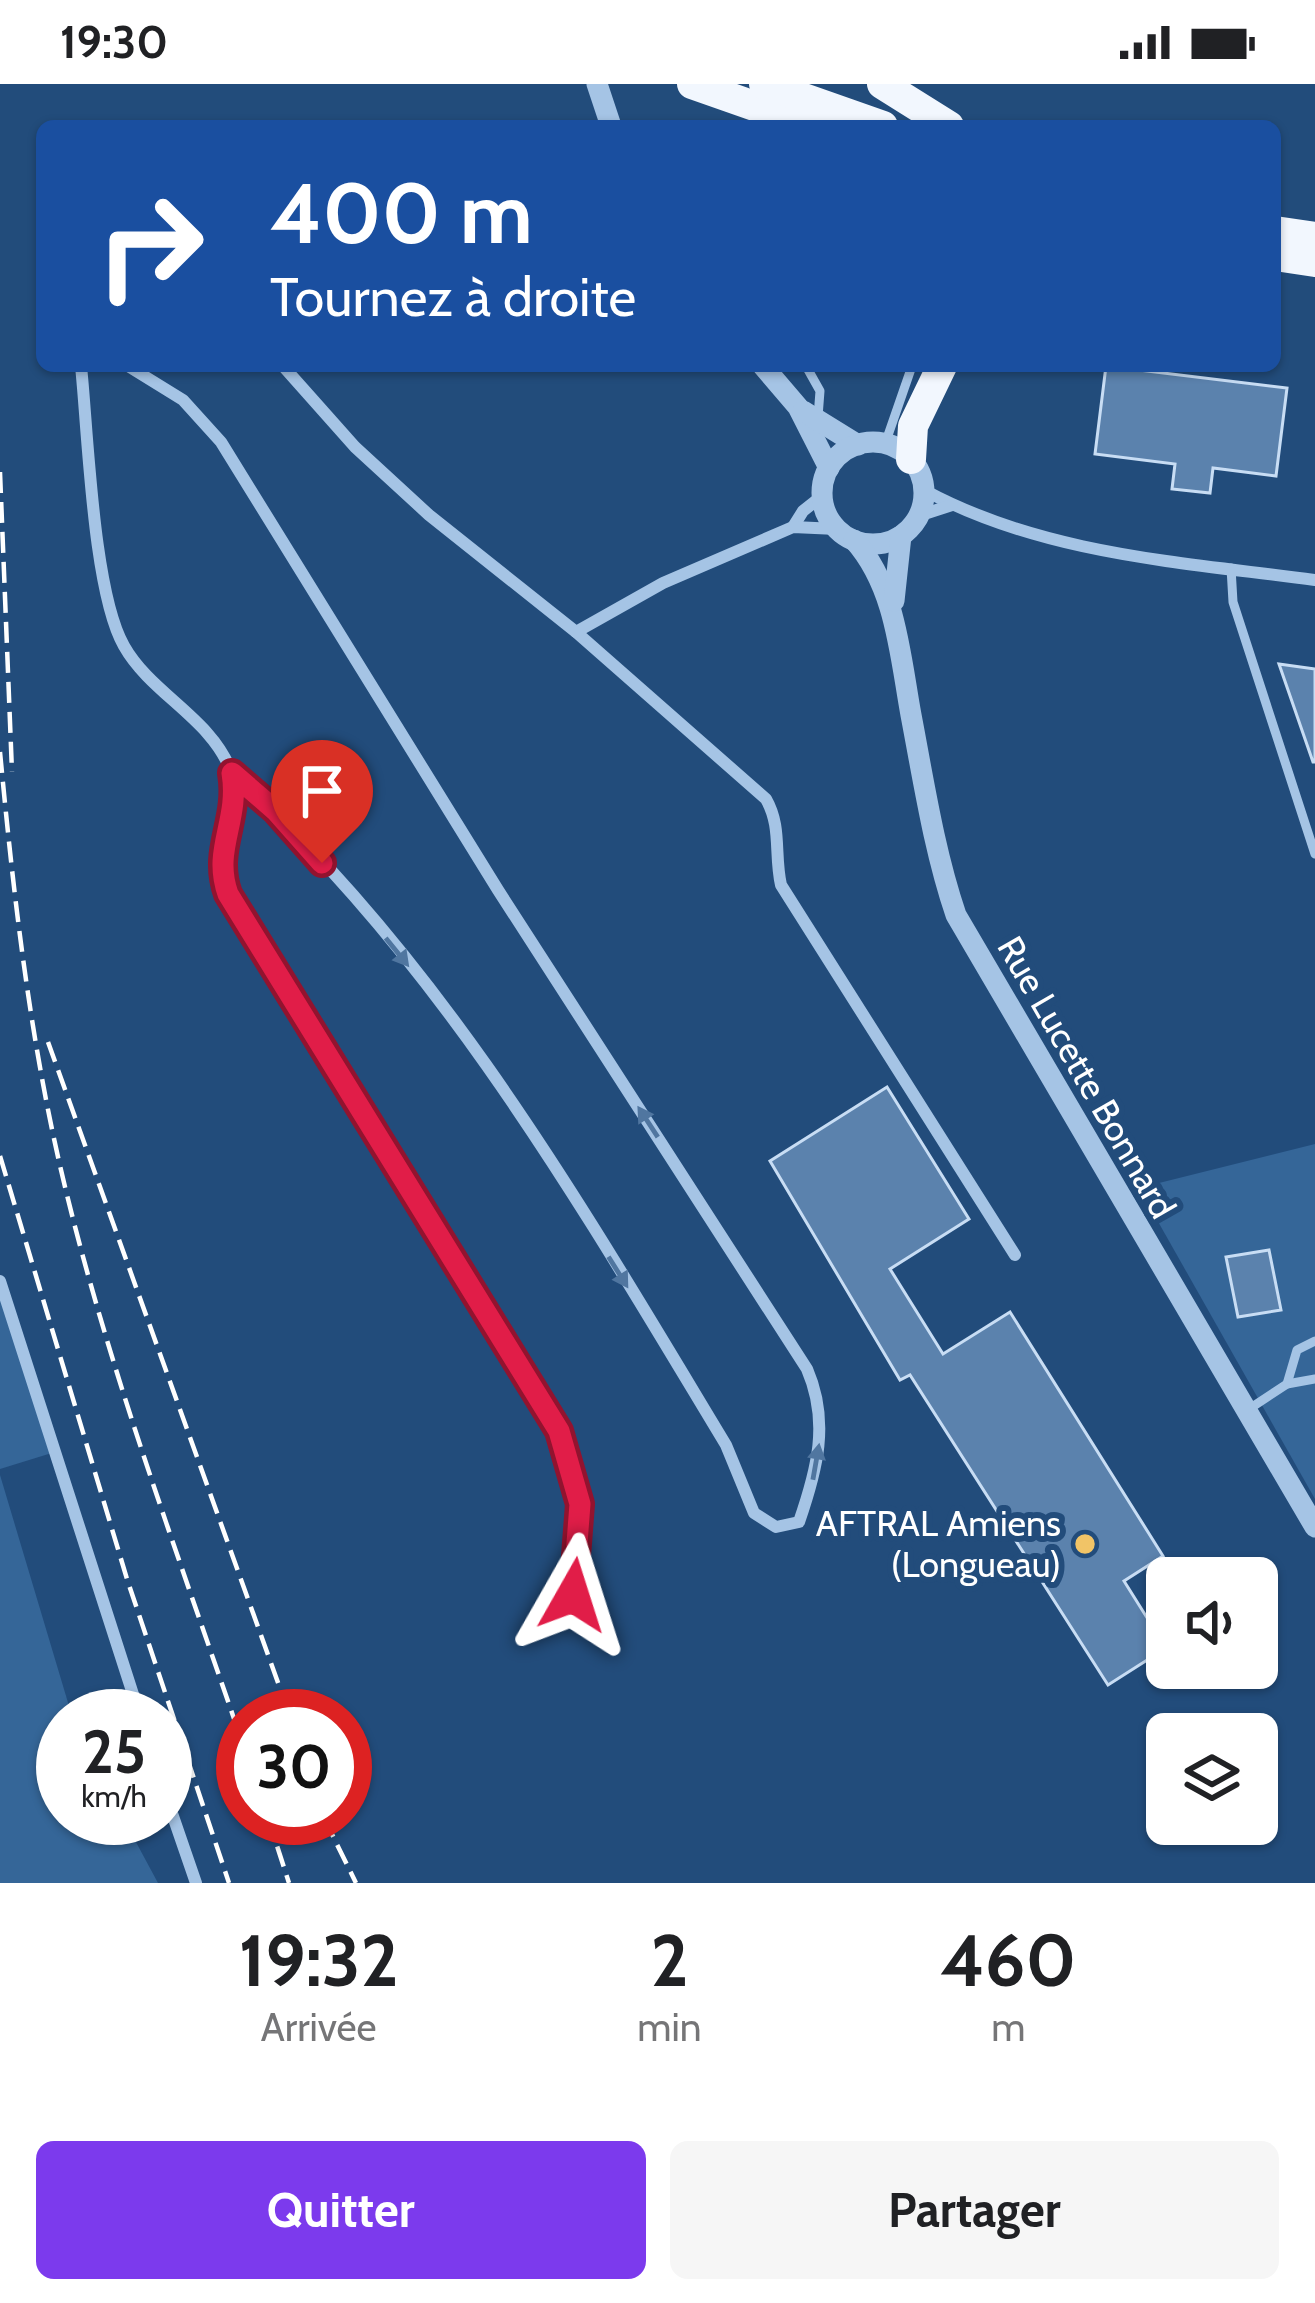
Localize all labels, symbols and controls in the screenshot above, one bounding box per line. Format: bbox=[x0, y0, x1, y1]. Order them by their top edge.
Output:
text: 19:30 bbox=[60, 15, 168, 69]
text: 400 m bbox=[270, 162, 533, 264]
icon: right bbox=[72, 168, 228, 324]
text: Tournez à droite bbox=[270, 264, 636, 330]
pin bbox=[271, 740, 373, 863]
icon: arrive bbox=[289, 758, 355, 824]
street label: Rue Lucette Bonnard bbox=[988, 928, 1186, 1226]
one-way arrow bbox=[383, 936, 409, 967]
one-way arrow bbox=[637, 1106, 659, 1138]
one-way arrow bbox=[607, 1256, 629, 1288]
one-way arrow bbox=[807, 1442, 825, 1480]
place label: AFTRAL Amiens (Longueau) bbox=[816, 1501, 1061, 1586]
marker: AFTRAL Amiens (Longueau) bbox=[1072, 1531, 1098, 1557]
position arrow bbox=[510, 1532, 636, 1658]
map controls bbox=[1146, 1557, 1278, 1845]
button: sound bbox=[1146, 1557, 1278, 1689]
speed limit sign: 30 bbox=[216, 1689, 372, 1845]
button: layers bbox=[1146, 1713, 1278, 1845]
text: 25 bbox=[82, 1715, 146, 1788]
text: km/h bbox=[81, 1778, 147, 1815]
text: 19:32 bbox=[239, 1917, 399, 2004]
text: 2 bbox=[650, 1917, 688, 2004]
text: 460 bbox=[940, 1917, 1076, 2004]
text: Arrivée bbox=[261, 2003, 377, 2051]
text: min bbox=[637, 2003, 702, 2051]
text: m bbox=[991, 2003, 1025, 2051]
button: Quitter bbox=[36, 2141, 646, 2279]
button: Partager bbox=[670, 2141, 1279, 2279]

